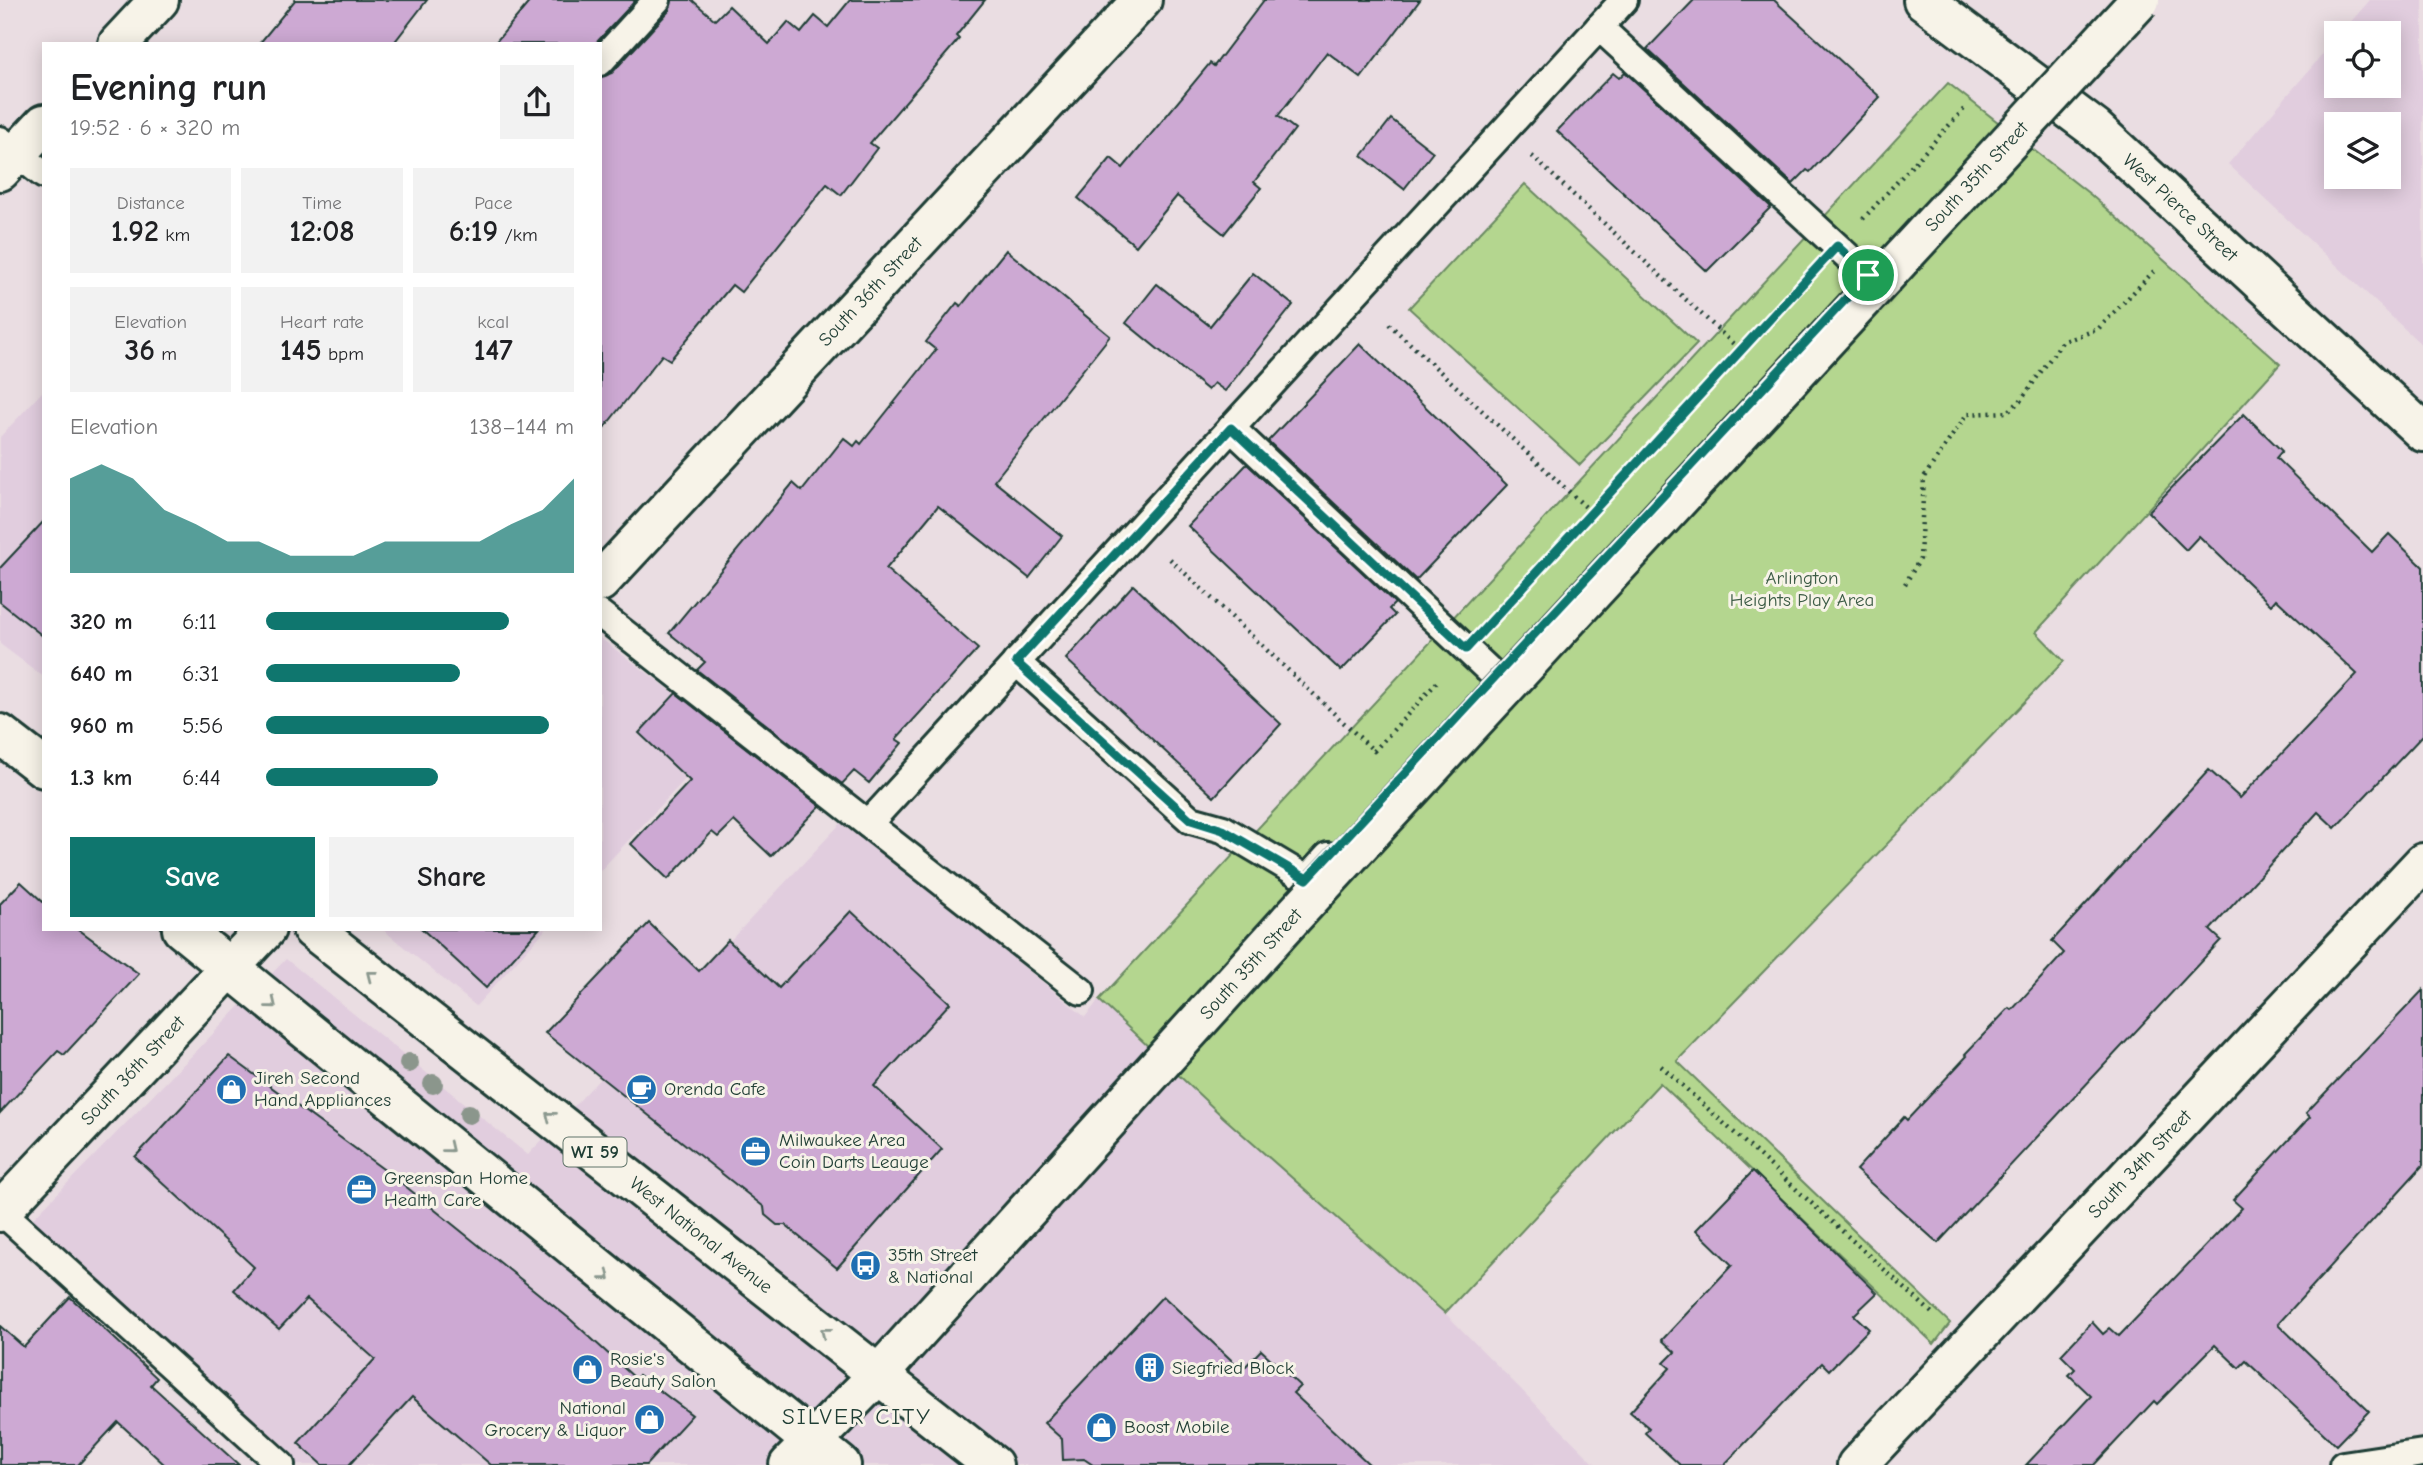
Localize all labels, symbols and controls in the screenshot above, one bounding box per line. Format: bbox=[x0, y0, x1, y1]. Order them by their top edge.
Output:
map controls bbox=[2324, 21, 2401, 189]
button: locate bbox=[2324, 21, 2401, 98]
button: share bbox=[500, 65, 574, 139]
text: Evening run bbox=[70, 66, 267, 110]
button: layers bbox=[2324, 112, 2401, 189]
text: 19:52 · 6 × 320 m bbox=[70, 114, 240, 141]
street label: South 35th Street bbox=[1921, 117, 2033, 236]
street label: West Pierce Street bbox=[2118, 149, 2243, 267]
text: Distance bbox=[117, 192, 185, 214]
text: Time bbox=[302, 192, 342, 214]
text: Pace bbox=[474, 192, 512, 214]
text: 1.92 bbox=[111, 214, 159, 249]
text: 12:08 bbox=[289, 214, 355, 249]
text: 6:19 bbox=[449, 214, 498, 249]
text: km bbox=[159, 224, 190, 246]
text: /km bbox=[498, 224, 538, 246]
street label: South 36th Street bbox=[814, 232, 927, 351]
pin bbox=[1838, 245, 1898, 305]
icon: arrive bbox=[1849, 256, 1887, 294]
text: Elevation bbox=[114, 311, 187, 333]
text: Heart rate bbox=[280, 311, 364, 333]
text: kcal bbox=[477, 311, 509, 333]
text: 36 bbox=[124, 333, 155, 368]
text: 145 bbox=[280, 333, 322, 368]
text: 147 bbox=[474, 333, 513, 368]
text: m bbox=[155, 343, 177, 365]
text: bpm bbox=[322, 343, 364, 365]
text: Elevation bbox=[70, 413, 158, 440]
text: 138–144 m bbox=[470, 413, 574, 440]
park label: Arlington Heights Play Area bbox=[1730, 567, 1874, 611]
text: 320 m bbox=[70, 608, 132, 635]
text: 6:11 bbox=[182, 608, 217, 635]
text: 640 m bbox=[70, 660, 132, 687]
text: 6:31 bbox=[182, 660, 219, 687]
text: 960 m bbox=[70, 712, 134, 739]
text: 5:56 bbox=[182, 712, 224, 739]
text: 1.3 km bbox=[70, 764, 132, 791]
text: 6:44 bbox=[182, 764, 221, 791]
button: Save bbox=[70, 837, 315, 917]
button: Share bbox=[329, 837, 574, 917]
street label: South 35th Street bbox=[1195, 904, 1307, 1024]
one-way arrow bbox=[367, 970, 379, 983]
one-way arrow bbox=[264, 996, 276, 1009]
street label: South 36th Street bbox=[76, 1011, 190, 1130]
place label: Jireh Second Hand Appliances bbox=[254, 1067, 391, 1111]
shop icon: Jireh Second Hand Appliances bbox=[214, 1072, 248, 1106]
cafe icon: Orenda Cafe bbox=[624, 1072, 658, 1106]
place label: Orenda Cafe bbox=[664, 1078, 766, 1100]
street label: South 34th Street bbox=[2084, 1105, 2196, 1223]
one-way arrow bbox=[545, 1111, 557, 1124]
place label: Milwaukee Area Coin Darts Leauge bbox=[779, 1129, 929, 1173]
office icon: Milwaukee Area Coin Darts Leauge bbox=[739, 1134, 773, 1168]
road number: WI 59 bbox=[564, 1138, 626, 1167]
one-way arrow bbox=[441, 1139, 453, 1152]
place label: Greenspan Home Health Care bbox=[384, 1167, 528, 1211]
office icon: Greenspan Home Health Care bbox=[344, 1172, 378, 1206]
street label: West National Avenue bbox=[625, 1172, 777, 1298]
place label: 35th Street & National bbox=[888, 1244, 978, 1288]
bus stop icon: 35th Street & National bbox=[848, 1249, 882, 1283]
one-way arrow bbox=[598, 1268, 611, 1280]
one-way arrow bbox=[820, 1328, 832, 1341]
place label: Rosie's Beauty Salon bbox=[610, 1348, 716, 1392]
building icon: Siegfried Block bbox=[1132, 1351, 1166, 1385]
shop icon: Rosie's Beauty Salon bbox=[570, 1353, 604, 1387]
place label: Siegfried Block bbox=[1172, 1357, 1295, 1379]
place label: National Grocery & Liquor bbox=[485, 1397, 626, 1441]
shop icon: National Grocery & Liquor bbox=[632, 1402, 666, 1436]
district label: SILVER CITY bbox=[782, 1403, 932, 1430]
shop icon: Boost Mobile bbox=[1084, 1410, 1118, 1444]
place label: Boost Mobile bbox=[1124, 1416, 1230, 1438]

